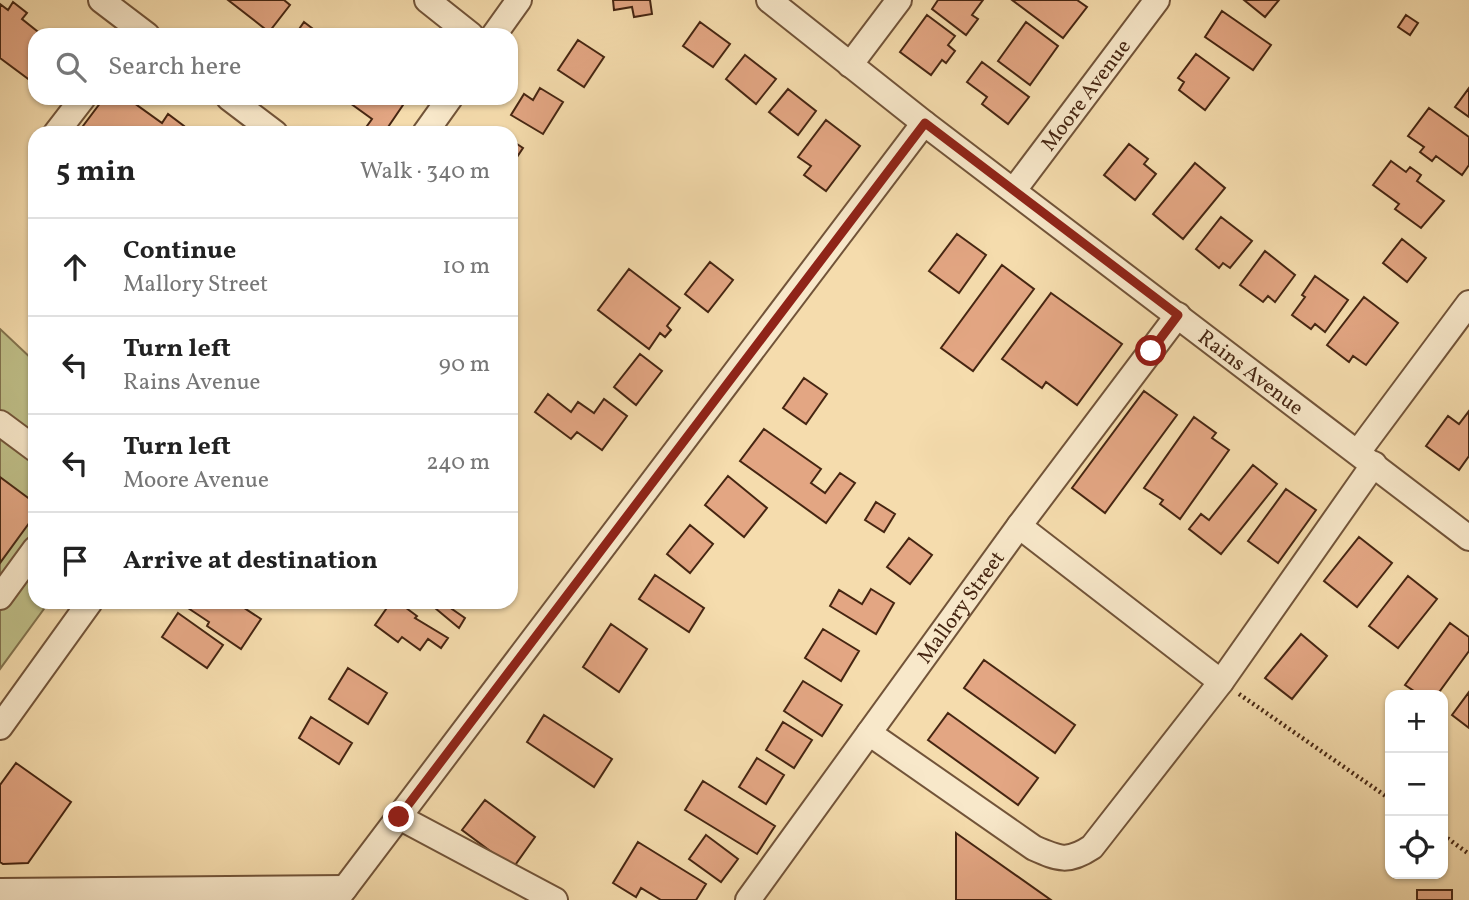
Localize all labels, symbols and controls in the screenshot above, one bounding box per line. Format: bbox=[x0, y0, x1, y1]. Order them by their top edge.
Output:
search box bbox=[28, 28, 518, 105]
street label: Moore Avenue bbox=[1035, 34, 1138, 158]
icon: search bbox=[52, 48, 90, 86]
text: Search here bbox=[108, 49, 241, 85]
text: 5 min bbox=[56, 151, 136, 193]
text: Walk · 340 m bbox=[360, 156, 490, 188]
text: Continue bbox=[123, 233, 236, 269]
icon: ahead bbox=[56, 248, 94, 286]
text: 10 m bbox=[442, 251, 490, 283]
text: Mallory Street bbox=[123, 269, 268, 301]
street label: Rains Avenue bbox=[1191, 324, 1309, 423]
text: Turn left bbox=[123, 331, 231, 367]
route start bbox=[1135, 335, 1166, 366]
icon: left bbox=[56, 346, 94, 384]
text: 90 m bbox=[439, 349, 490, 381]
text: Rains Avenue bbox=[123, 367, 261, 399]
text: Turn left bbox=[123, 429, 231, 465]
icon: left bbox=[56, 444, 94, 482]
text: 240 m bbox=[426, 447, 490, 479]
text: Moore Avenue bbox=[123, 465, 269, 497]
icon: arrive bbox=[56, 542, 94, 580]
text: Arrive at destination bbox=[123, 543, 378, 579]
street label: Mallory Street bbox=[911, 546, 1012, 670]
map controls bbox=[1385, 690, 1448, 879]
button: + bbox=[1385, 690, 1448, 753]
button: − bbox=[1385, 753, 1448, 816]
route end bbox=[383, 801, 414, 832]
button: locate bbox=[1385, 816, 1448, 879]

